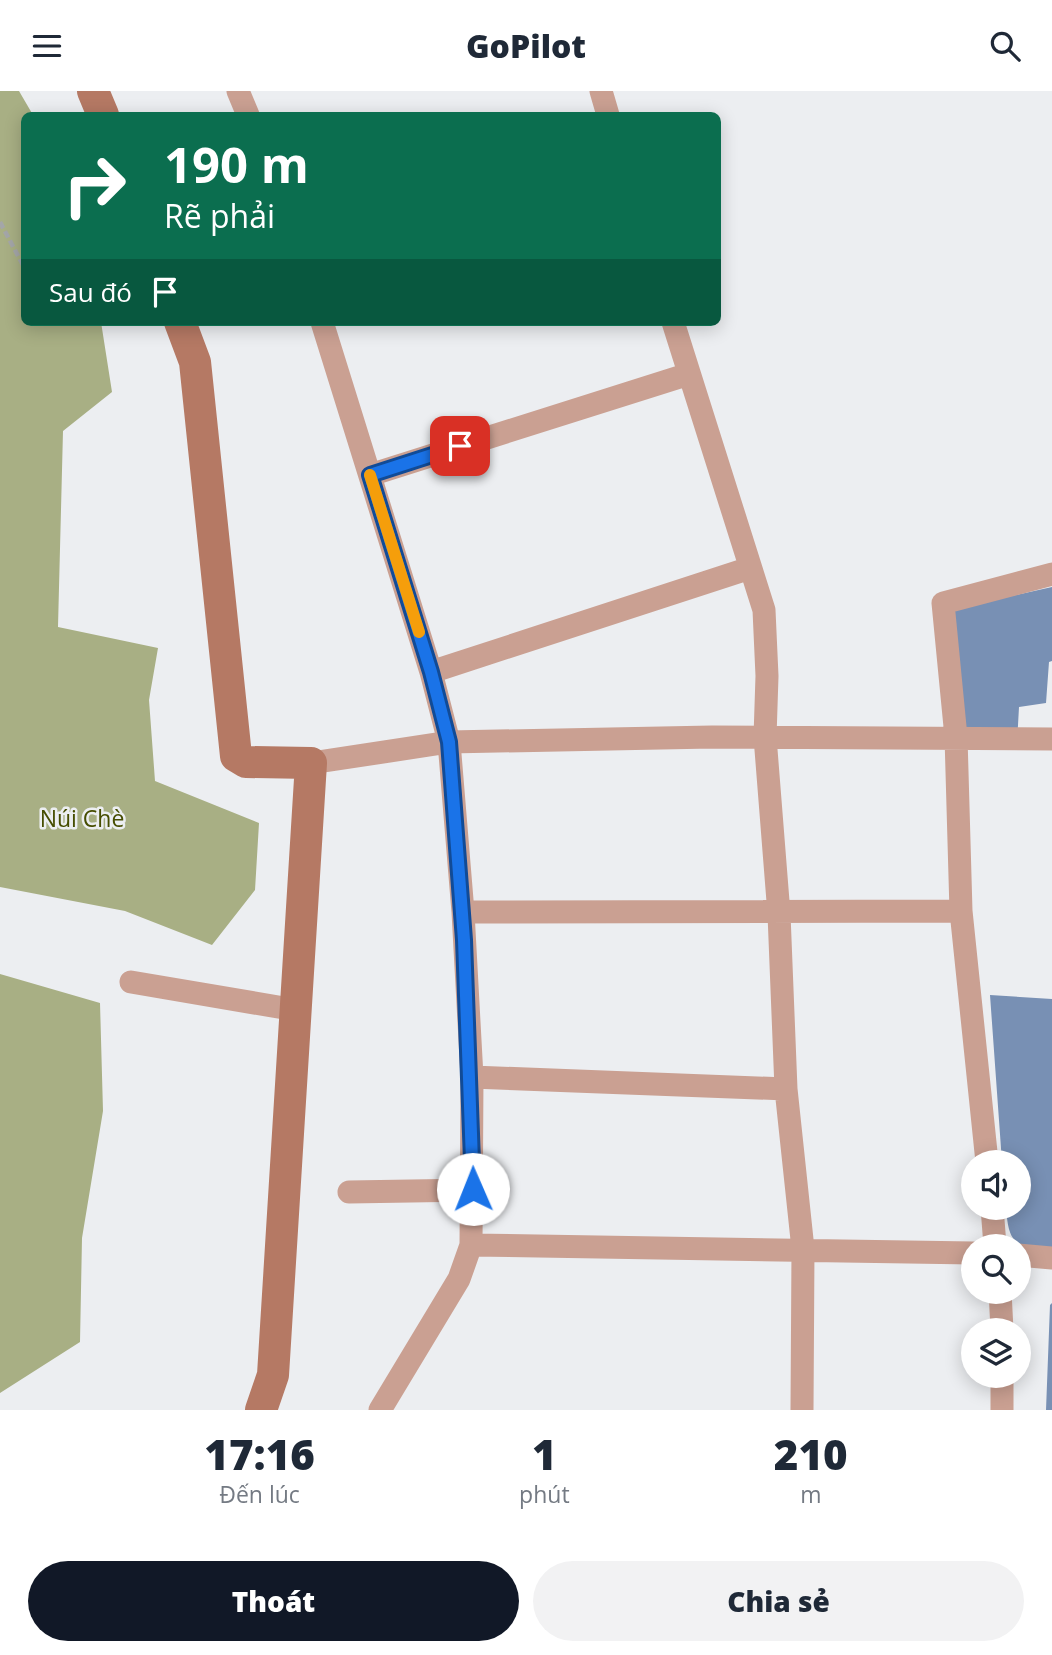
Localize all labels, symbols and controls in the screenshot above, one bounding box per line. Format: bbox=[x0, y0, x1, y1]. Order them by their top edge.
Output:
text: GoPilot bbox=[466, 24, 586, 67]
icon: menu bbox=[28, 27, 66, 65]
icon: search bbox=[986, 27, 1024, 65]
text: 190 m bbox=[164, 131, 309, 197]
icon: right bbox=[49, 140, 140, 231]
text: Rẽ phải bbox=[164, 194, 275, 237]
icon: arrive bbox=[146, 273, 184, 311]
text: Sau đó bbox=[49, 274, 132, 310]
pin bbox=[430, 416, 490, 476]
icon: arrive bbox=[441, 427, 479, 465]
park label: Núi Chè bbox=[40, 802, 124, 834]
map controls bbox=[961, 1150, 1031, 1388]
button: sound bbox=[961, 1150, 1031, 1220]
position arrow bbox=[436, 1152, 510, 1226]
button: search bbox=[961, 1234, 1031, 1304]
button: layers bbox=[961, 1318, 1031, 1388]
text: 17:16 bbox=[204, 1425, 315, 1482]
text: 1 bbox=[532, 1425, 557, 1482]
text: 210 bbox=[774, 1425, 848, 1482]
text: Đến lúc bbox=[219, 1478, 300, 1510]
text: phút bbox=[519, 1478, 570, 1510]
text: m bbox=[800, 1478, 821, 1510]
button: Thoát bbox=[28, 1561, 519, 1641]
button: Chia sẻ bbox=[533, 1561, 1024, 1641]

